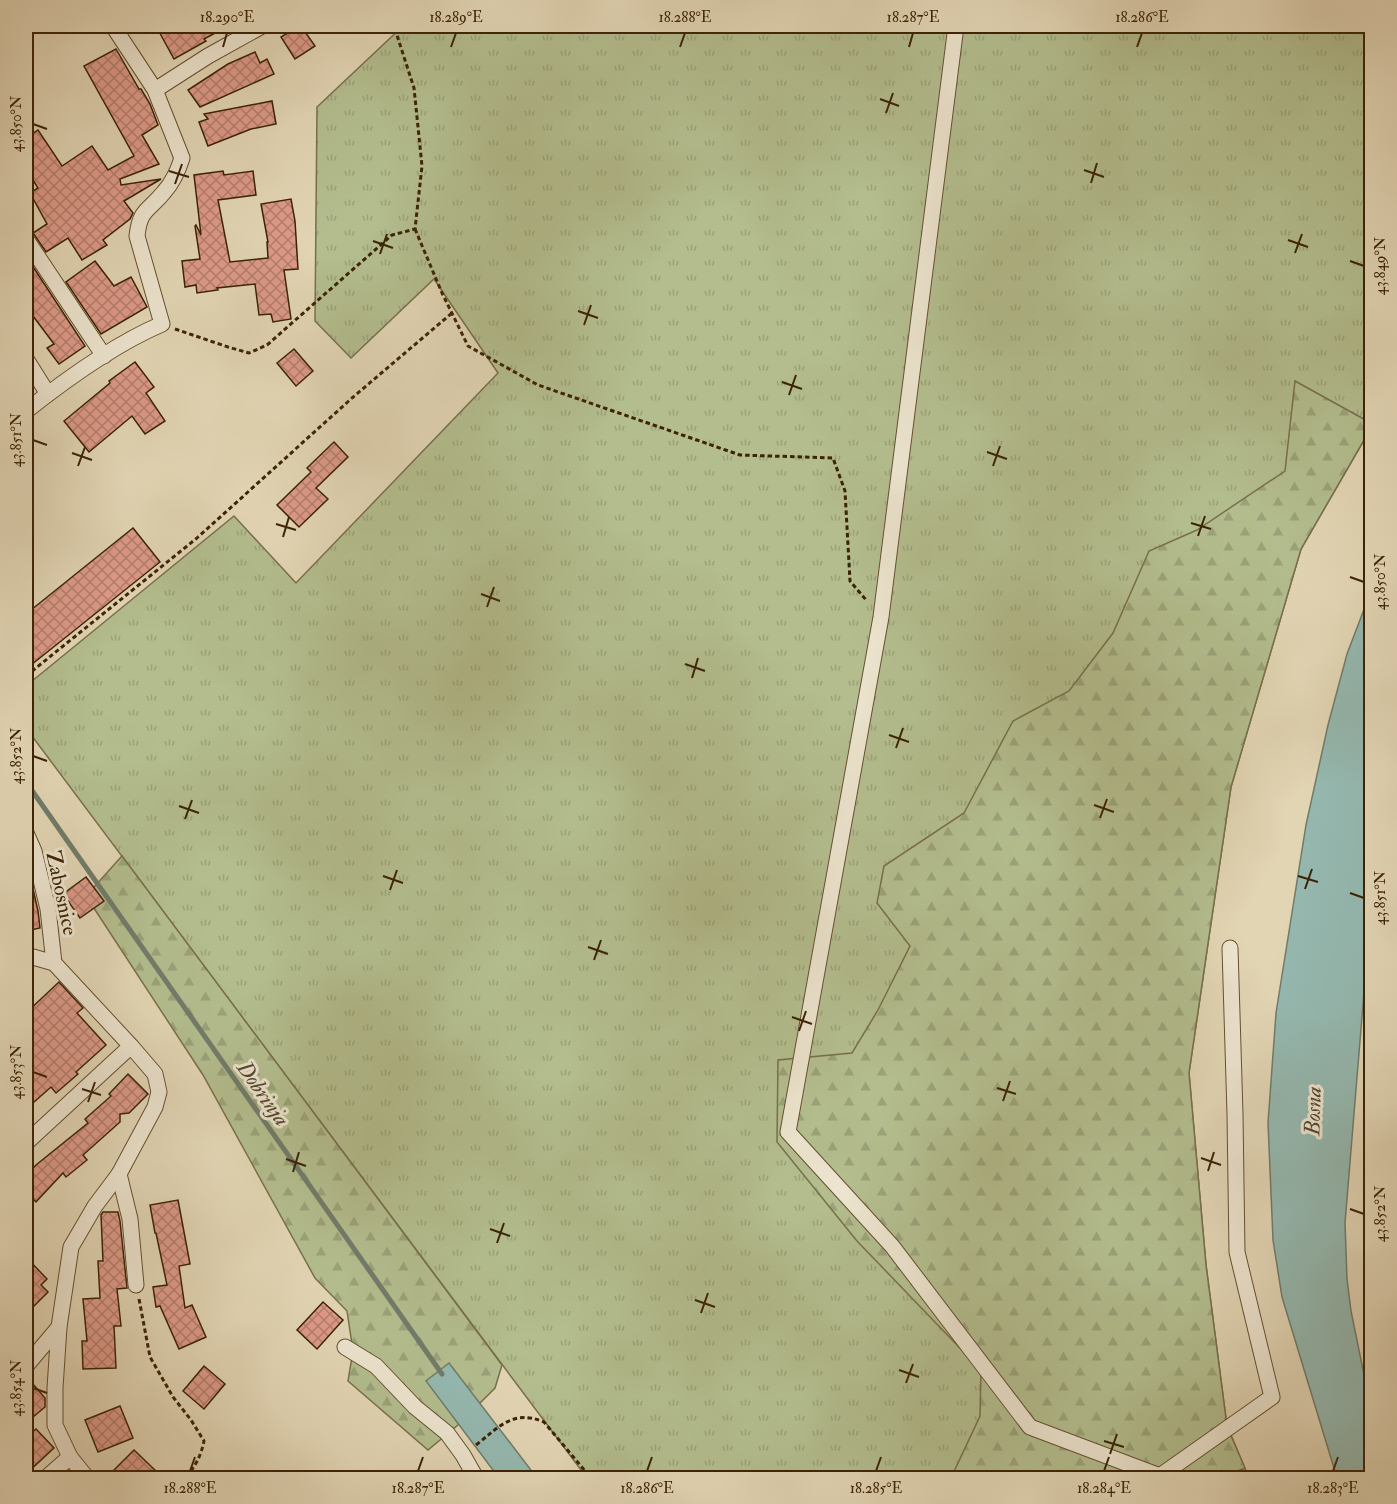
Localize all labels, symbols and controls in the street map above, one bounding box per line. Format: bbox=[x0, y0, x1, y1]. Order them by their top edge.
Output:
text: 18.290°E bbox=[200, 8, 254, 27]
text: 18.289°E bbox=[429, 8, 483, 27]
text: 18.288°E bbox=[658, 8, 712, 27]
text: 18.287°E bbox=[887, 8, 940, 27]
text: 18.286°E bbox=[1115, 8, 1169, 27]
text: 43.850°N bbox=[7, 95, 26, 152]
text: 43.849°N bbox=[1371, 236, 1390, 295]
text: 43.851°N bbox=[7, 412, 26, 467]
text: 43.850°N bbox=[1371, 553, 1390, 610]
text: 43.852°N bbox=[7, 727, 26, 784]
street label: Zabosnice bbox=[39, 848, 84, 938]
text: 43.851°N bbox=[1371, 870, 1390, 925]
text: 43.853°N bbox=[7, 1044, 26, 1099]
water label: Dobrinja bbox=[230, 1055, 296, 1132]
water label: Bosna bbox=[1298, 1086, 1328, 1137]
text: 43.852°N bbox=[1371, 1185, 1390, 1242]
text: 43.854°N bbox=[7, 1359, 26, 1416]
text: 18.288°E bbox=[163, 1479, 217, 1498]
text: 18.287°E bbox=[392, 1479, 445, 1498]
text: 18.286°E bbox=[620, 1479, 674, 1498]
text: 18.285°E bbox=[850, 1479, 903, 1498]
text: 18.284°E bbox=[1077, 1479, 1131, 1498]
text: 18.283°E bbox=[1307, 1479, 1359, 1498]

